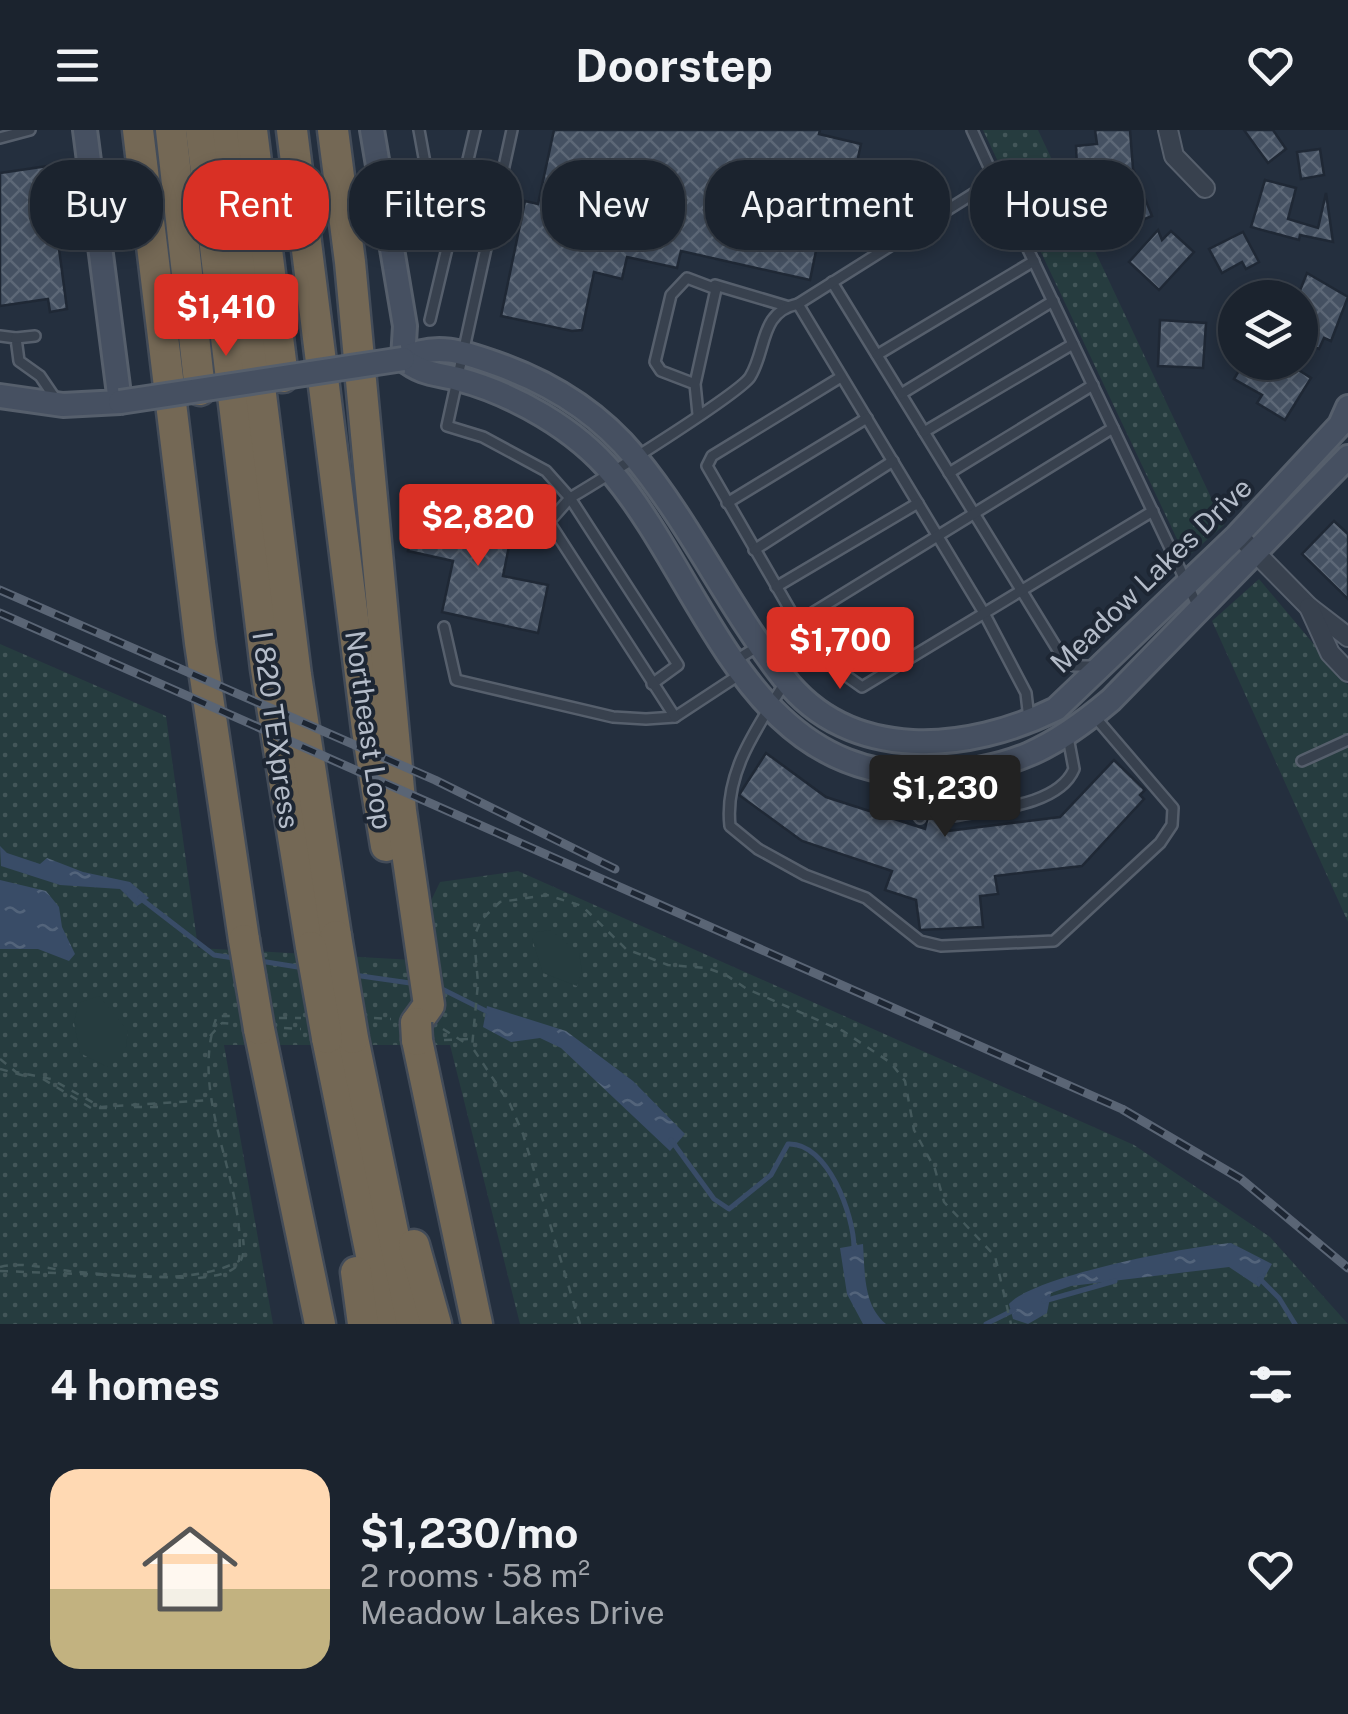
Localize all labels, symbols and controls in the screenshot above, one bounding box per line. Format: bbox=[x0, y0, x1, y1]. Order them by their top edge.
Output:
icon: menu bbox=[50, 38, 105, 93]
icon: heart bbox=[1243, 38, 1298, 93]
text: Doorstep bbox=[575, 39, 773, 92]
chip: Buy bbox=[30, 160, 163, 250]
chip: Rent bbox=[183, 160, 329, 250]
chip: Filters bbox=[349, 160, 522, 250]
chip: New bbox=[542, 160, 685, 250]
chip: Apartment bbox=[705, 160, 950, 250]
chip: House bbox=[970, 160, 1144, 250]
pin: $1,410 bbox=[145, 274, 307, 359]
map controls bbox=[1218, 280, 1318, 380]
button: layers bbox=[1218, 280, 1318, 380]
text: $1,410 bbox=[176, 288, 276, 325]
street label: Meadow Lakes Drive bbox=[1043, 470, 1258, 679]
pin: $2,820 bbox=[397, 484, 559, 569]
text: $2,820 bbox=[421, 498, 535, 535]
pin: $1,700 bbox=[759, 607, 921, 692]
text: $1,700 bbox=[789, 621, 891, 658]
street label: Northeast Loop bbox=[339, 628, 400, 832]
street label: I 820 TEXpress bbox=[246, 629, 307, 831]
pin: $1,230 bbox=[864, 755, 1026, 840]
text: $1,230 bbox=[891, 769, 999, 806]
icon: filters bbox=[1243, 1357, 1298, 1412]
text: 4 homes bbox=[50, 1360, 220, 1409]
text: $1,230/mo bbox=[360, 1508, 578, 1557]
icon: home bbox=[130, 1509, 250, 1629]
icon: heart bbox=[1243, 1542, 1298, 1597]
text: 2 rooms · 58 m² bbox=[360, 1557, 590, 1594]
text: Meadow Lakes Drive bbox=[360, 1594, 665, 1631]

